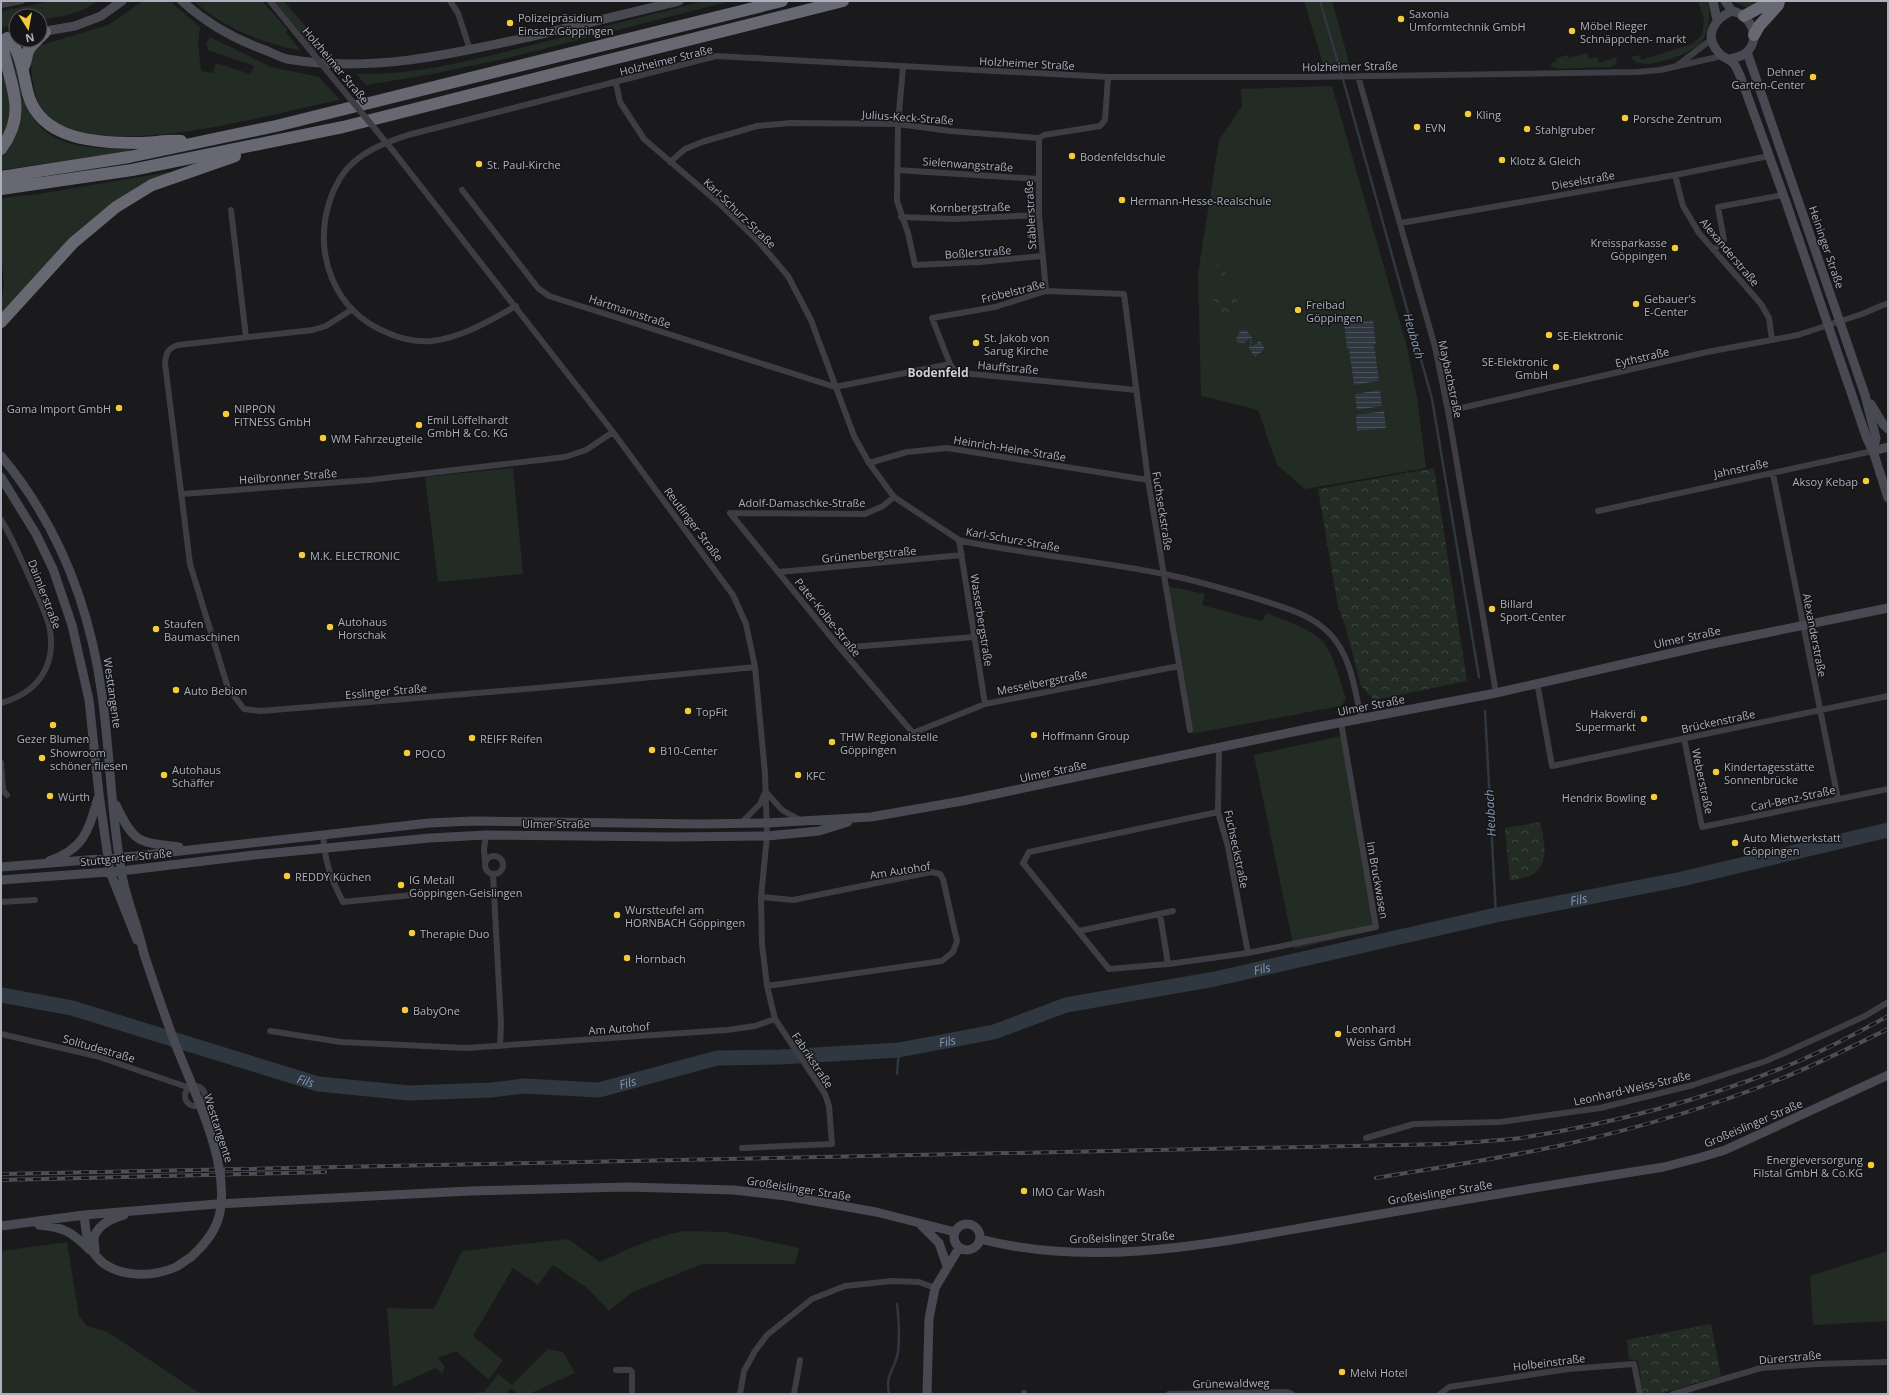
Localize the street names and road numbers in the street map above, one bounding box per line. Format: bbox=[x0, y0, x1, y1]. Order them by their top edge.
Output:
street label: Holzheimer Straße bbox=[300, 24, 372, 106]
street label: Holzheimer Straße bbox=[618, 41, 714, 79]
street label: Holzheimer Straße bbox=[979, 53, 1075, 73]
street label: Holzheimer Straße bbox=[1302, 58, 1398, 74]
street label: Julius-Keck-Straße bbox=[861, 106, 954, 128]
street label: Sielenwangstraße bbox=[922, 153, 1014, 175]
street label: Dieselstraße bbox=[1550, 167, 1616, 193]
street label: Karl-Schurz-Straße bbox=[701, 175, 779, 251]
street label: Stäblerstraße bbox=[1021, 180, 1039, 250]
street label: Kornbergstraße bbox=[929, 199, 1011, 215]
street label: Heininger Straße bbox=[1806, 204, 1848, 290]
street label: Alexanderstraße bbox=[1697, 215, 1763, 289]
street label: Boßlerstraße bbox=[944, 242, 1012, 262]
street label: Fröbelstraße bbox=[980, 276, 1046, 306]
street label: Hartmannstraße bbox=[587, 291, 673, 331]
street label: Maybachstraße bbox=[1435, 339, 1467, 419]
street label: Eythstraße bbox=[1613, 343, 1671, 371]
street label: Hauffstraße bbox=[977, 357, 1039, 377]
street label: Heinrich-Heine-Straße bbox=[953, 432, 1067, 464]
street label: Jahnstraße bbox=[1711, 455, 1770, 481]
street label: Heilbronner Straße bbox=[238, 465, 338, 487]
street label: Fuchseckstraße bbox=[1149, 470, 1177, 552]
street label: Reutlinger Straße bbox=[661, 484, 727, 564]
street label: Adolf-Damaschke-Straße bbox=[738, 495, 866, 510]
street label: Karl-Schurz-Straße bbox=[965, 523, 1061, 555]
street label: Grünenbergstraße bbox=[821, 542, 917, 566]
street label: Daimlerstraße bbox=[25, 557, 65, 631]
street label: Wasserbergstraße bbox=[967, 573, 997, 667]
street label: Pater-Kolbe-Straße bbox=[792, 575, 864, 659]
street label: Alexanderstraße bbox=[1800, 592, 1830, 678]
street label: Ulmer Straße bbox=[1652, 623, 1722, 651]
street label: Westtangente bbox=[101, 657, 125, 729]
street label: Messelbergstraße bbox=[996, 666, 1088, 698]
street label: Esslinger Straße bbox=[345, 680, 427, 702]
street label: Ulmer Straße bbox=[1336, 691, 1406, 719]
street label: Brückenstraße bbox=[1680, 706, 1756, 736]
street label: Weberstraße bbox=[1689, 747, 1717, 815]
street label: Ulmer Straße bbox=[1018, 757, 1088, 785]
street label: Carl-Benz-Straße bbox=[1749, 782, 1837, 814]
street label: Fuchseckstraße bbox=[1221, 808, 1253, 890]
street label: Ulmer Straße bbox=[522, 816, 590, 831]
street label: Im Bruckwasen bbox=[1364, 840, 1392, 920]
street label: Stuttgarter Straße bbox=[79, 845, 173, 869]
street label: Am Autohof bbox=[869, 858, 933, 882]
street label: Am Autohof bbox=[588, 1018, 651, 1038]
street label: Fabrikstraße bbox=[789, 1029, 837, 1091]
street label: Solitudestraße bbox=[61, 1031, 137, 1065]
street label: Leonhard-Weiss-Straße bbox=[1572, 1067, 1692, 1109]
street label: Westtangente bbox=[201, 1092, 237, 1164]
street label: Großeislinger Straße bbox=[1701, 1095, 1805, 1151]
street label: Großeislinger Straße bbox=[746, 1172, 852, 1204]
street label: Großeislinger Straße bbox=[1387, 1176, 1493, 1208]
street label: Großeislinger Straße bbox=[1069, 1228, 1175, 1246]
street label: Dürerstraße bbox=[1758, 1347, 1822, 1367]
street label: Holbeinstraße bbox=[1512, 1350, 1586, 1374]
street label: Grünewaldweg bbox=[1192, 1375, 1270, 1391]

